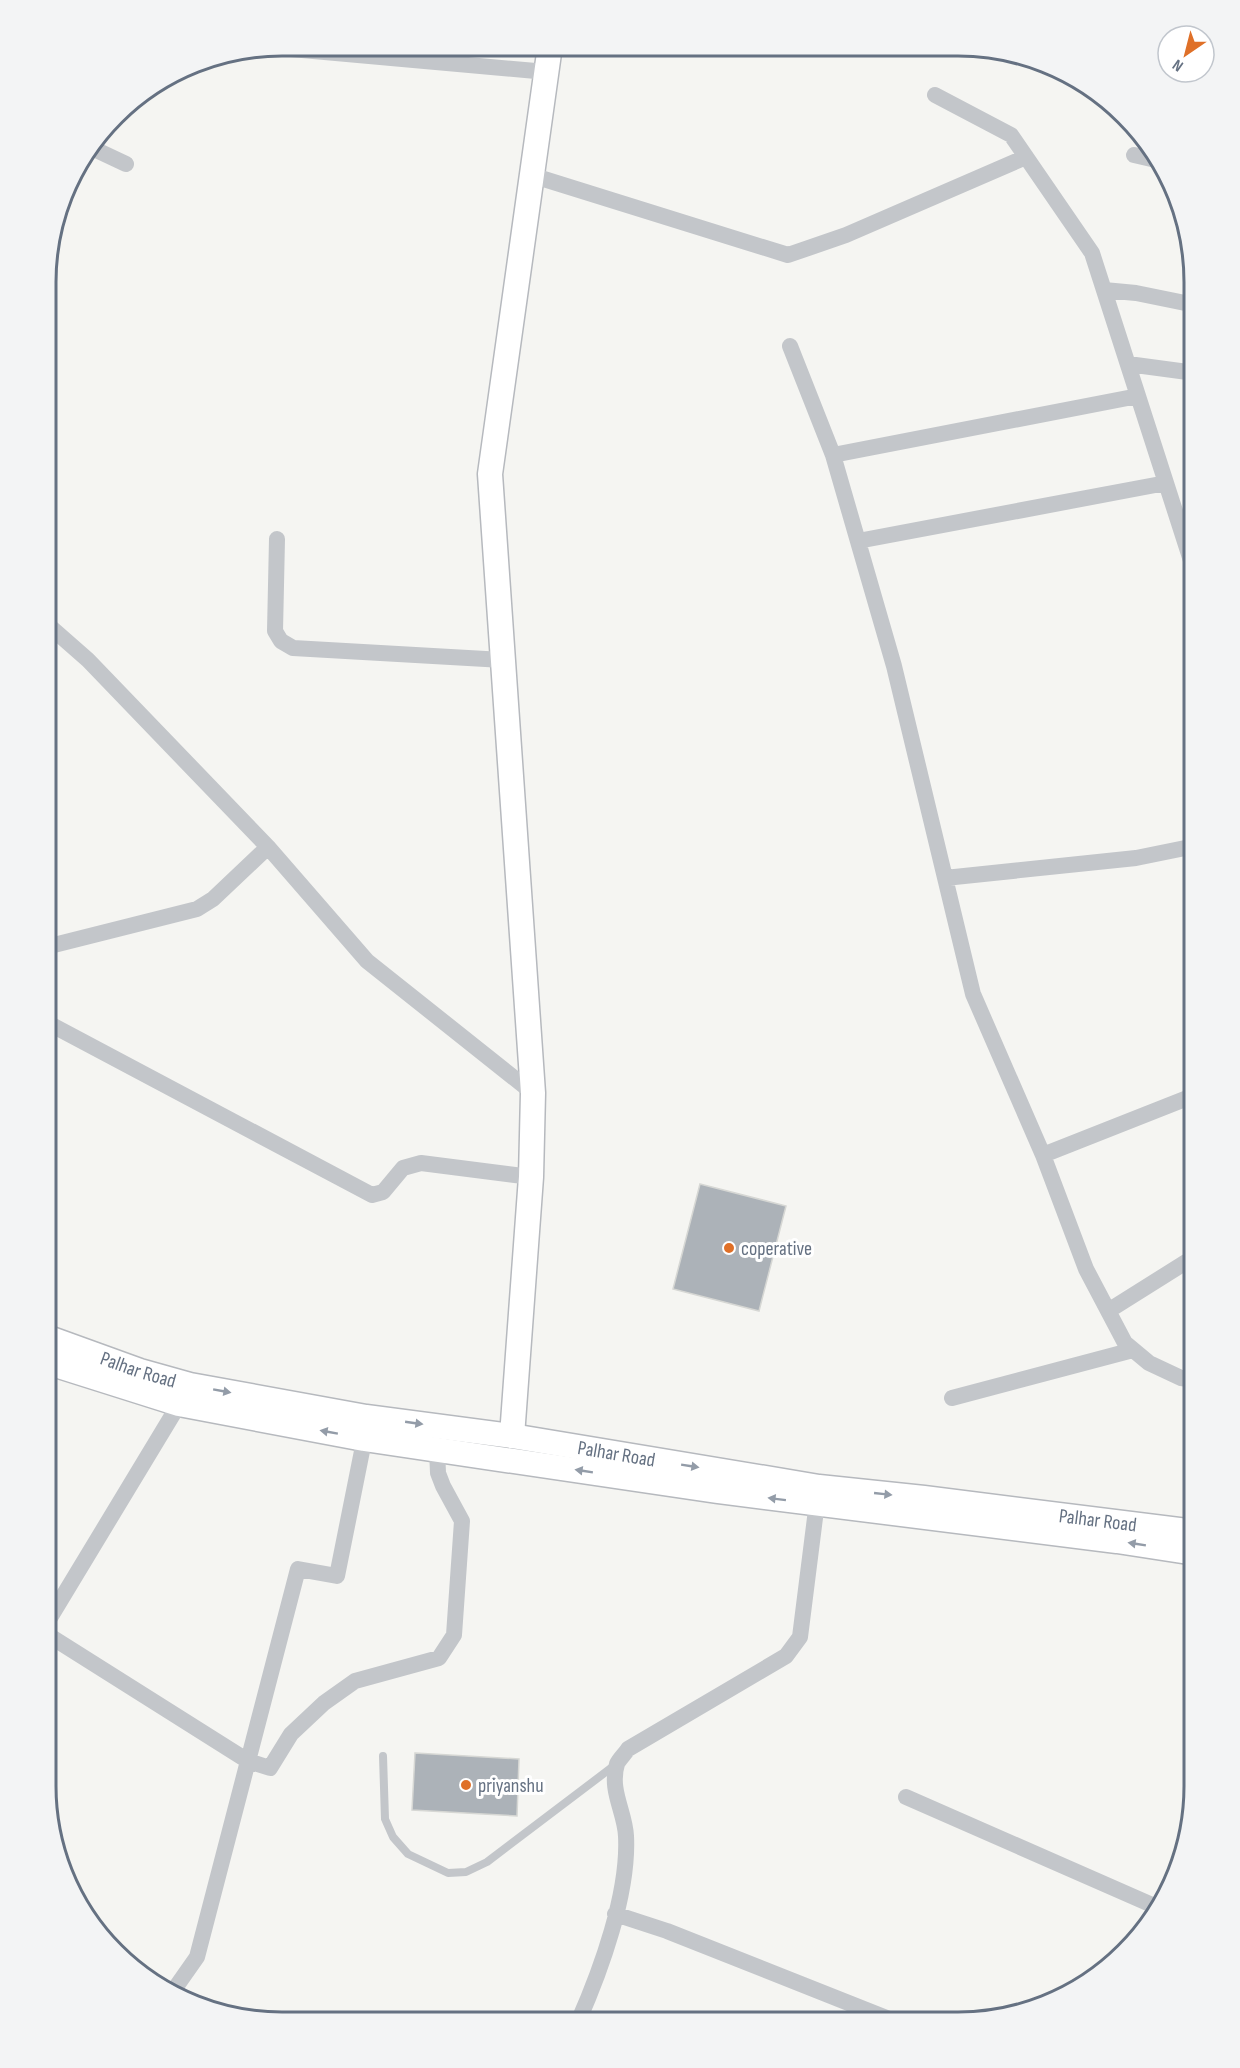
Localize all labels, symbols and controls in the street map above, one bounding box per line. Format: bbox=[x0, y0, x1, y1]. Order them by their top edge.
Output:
north arrow bbox=[1156, 24, 1216, 84]
text: N bbox=[1169, 55, 1187, 75]
place label: coperative bbox=[741, 1237, 812, 1261]
marker: coperative bbox=[722, 1241, 736, 1255]
street label: Palhar Road bbox=[97, 1347, 179, 1394]
one-way arrow bbox=[212, 1386, 231, 1395]
one-way arrow bbox=[405, 1419, 424, 1428]
one-way arrow bbox=[319, 1427, 338, 1436]
street label: Palhar Road bbox=[576, 1436, 657, 1473]
one-way arrow bbox=[680, 1461, 699, 1470]
one-way arrow bbox=[574, 1467, 593, 1476]
one-way arrow bbox=[873, 1489, 892, 1499]
one-way arrow bbox=[767, 1494, 786, 1503]
street label: Palhar Road bbox=[1057, 1504, 1138, 1538]
one-way arrow bbox=[1127, 1540, 1146, 1549]
place label: priyanshu bbox=[478, 1774, 544, 1798]
marker: priyanshu bbox=[459, 1778, 473, 1792]

